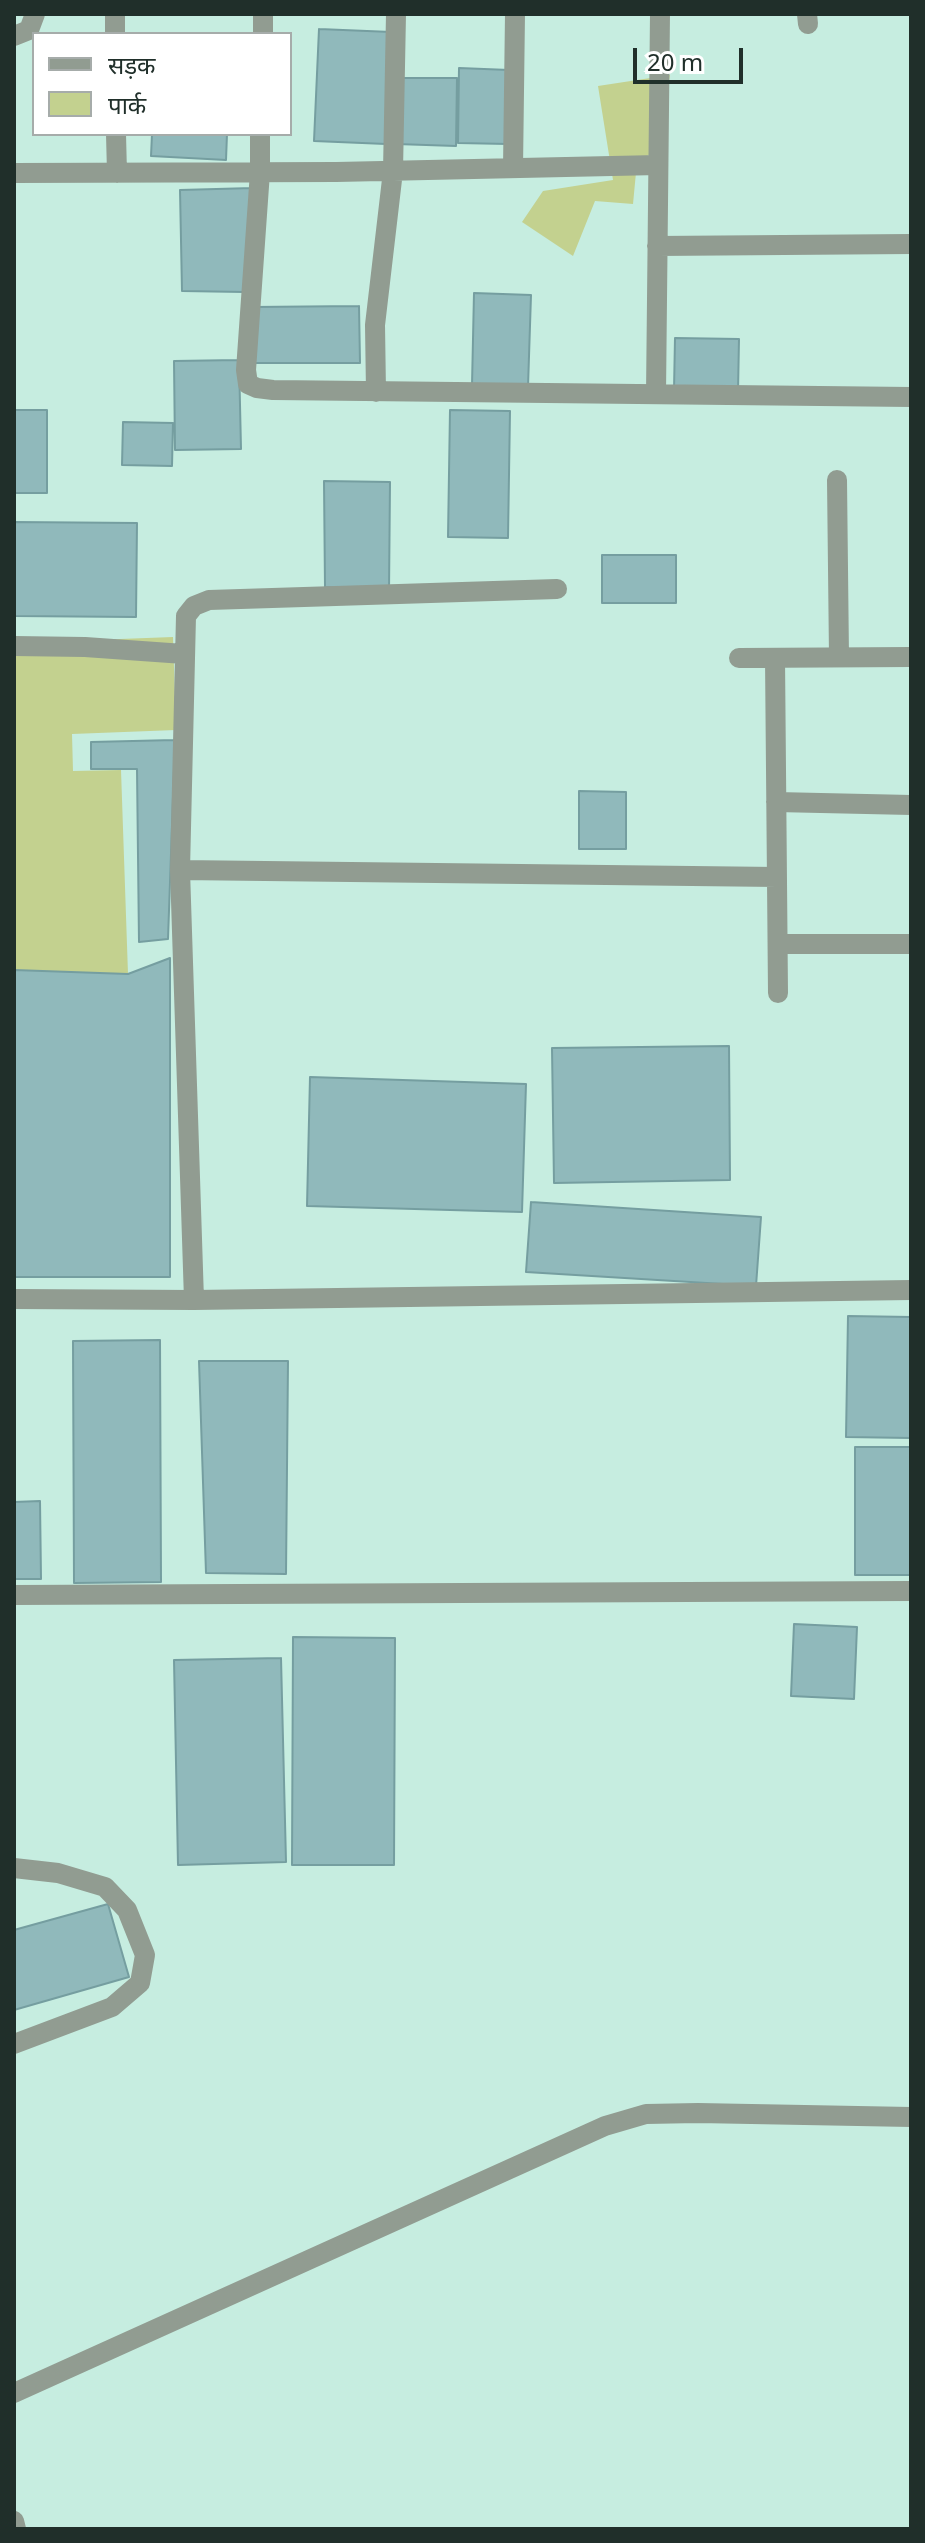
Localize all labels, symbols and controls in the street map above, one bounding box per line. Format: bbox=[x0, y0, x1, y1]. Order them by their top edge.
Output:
legend bbox=[32, 32, 292, 136]
scale bar bbox=[637, 32, 747, 82]
text: 20 m bbox=[647, 45, 703, 78]
text: सड़क bbox=[108, 48, 156, 81]
text: पार्क bbox=[108, 88, 146, 121]

